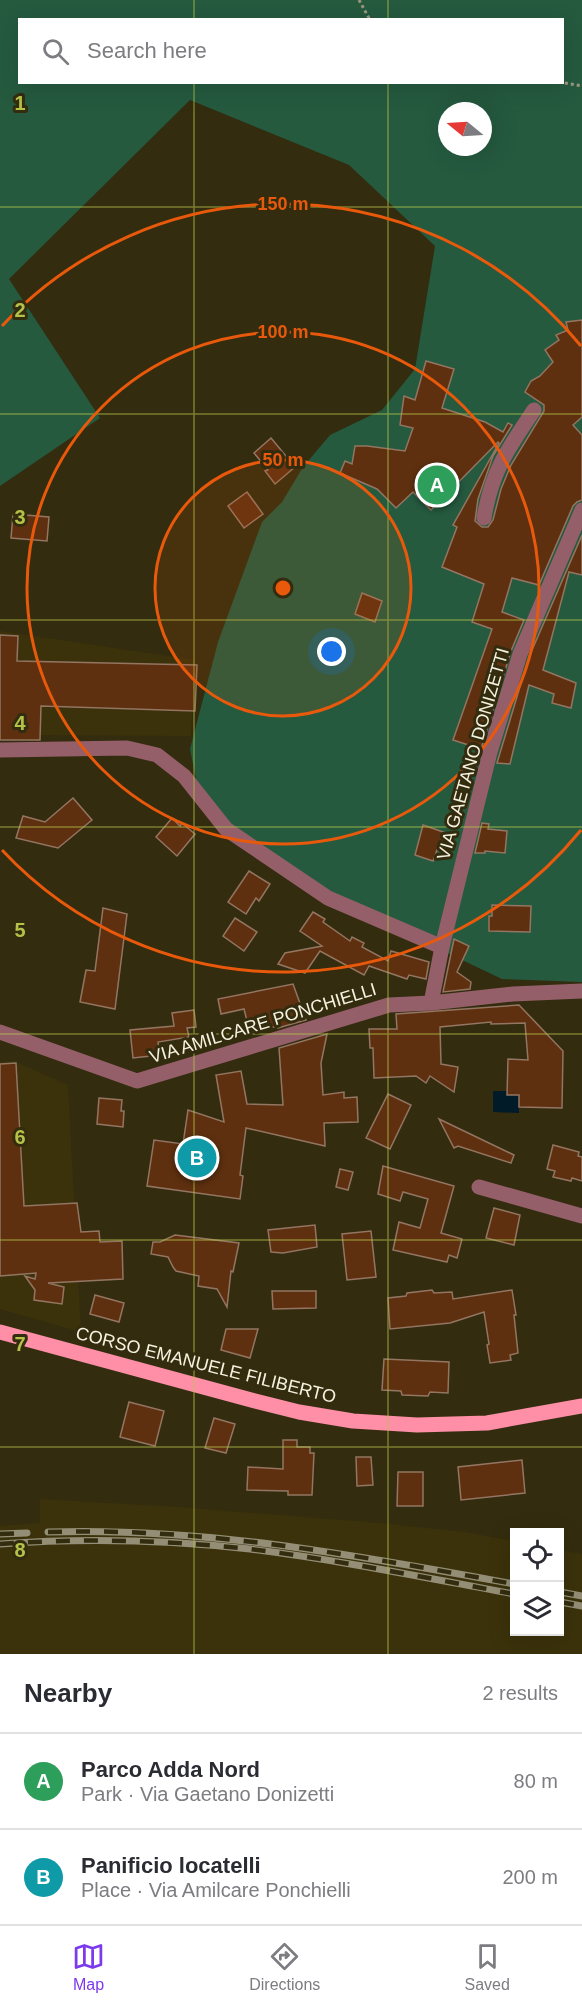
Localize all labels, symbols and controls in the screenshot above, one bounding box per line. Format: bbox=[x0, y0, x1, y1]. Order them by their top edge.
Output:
search box bbox=[18, 18, 564, 84]
icon: search bbox=[39, 35, 72, 68]
text: Search here bbox=[87, 38, 207, 63]
text: 1 bbox=[14, 92, 26, 114]
north arrow bbox=[438, 102, 492, 156]
text: 150 m bbox=[257, 194, 309, 214]
text: 2 bbox=[14, 299, 26, 321]
text: 100 m bbox=[257, 322, 309, 342]
text: 50 m bbox=[262, 450, 304, 470]
pin: A bbox=[418, 462, 456, 508]
text: 3 bbox=[14, 506, 26, 528]
centre of rings bbox=[273, 578, 293, 598]
your location bbox=[317, 637, 346, 666]
street label: VIA GAETANO DONIZETTI bbox=[433, 646, 513, 862]
text: 4 bbox=[14, 712, 26, 734]
text: 5 bbox=[14, 919, 26, 941]
street label: VIA AMILCARE PONCHIELLI bbox=[147, 979, 379, 1067]
text: 6 bbox=[14, 1126, 26, 1148]
pin: B bbox=[178, 1136, 216, 1180]
street label: CORSO EMANUELE FILIBERTO bbox=[74, 1323, 338, 1407]
text: 7 bbox=[14, 1333, 26, 1355]
map controls bbox=[510, 1528, 564, 1636]
button: locate bbox=[510, 1528, 564, 1582]
text: 8 bbox=[14, 1539, 26, 1561]
button: layers bbox=[510, 1582, 564, 1636]
text: Nearby bbox=[24, 1678, 112, 1708]
text: 2 results bbox=[482, 1682, 558, 1704]
text: Parco Adda Nord bbox=[81, 1757, 260, 1782]
text: A bbox=[36, 1770, 51, 1792]
text: 80 m bbox=[514, 1770, 558, 1792]
text: Park · Via Gaetano Donizetti bbox=[81, 1783, 334, 1805]
text: Panificio locatelli bbox=[81, 1853, 261, 1878]
text: B bbox=[36, 1866, 51, 1888]
text: 200 m bbox=[502, 1866, 558, 1888]
text: Place · Via Amilcare Ponchielli bbox=[81, 1879, 351, 1901]
tab: Map bbox=[72, 1940, 105, 1994]
tab: Directions bbox=[249, 1940, 320, 1994]
tab: Saved bbox=[465, 1940, 510, 1994]

